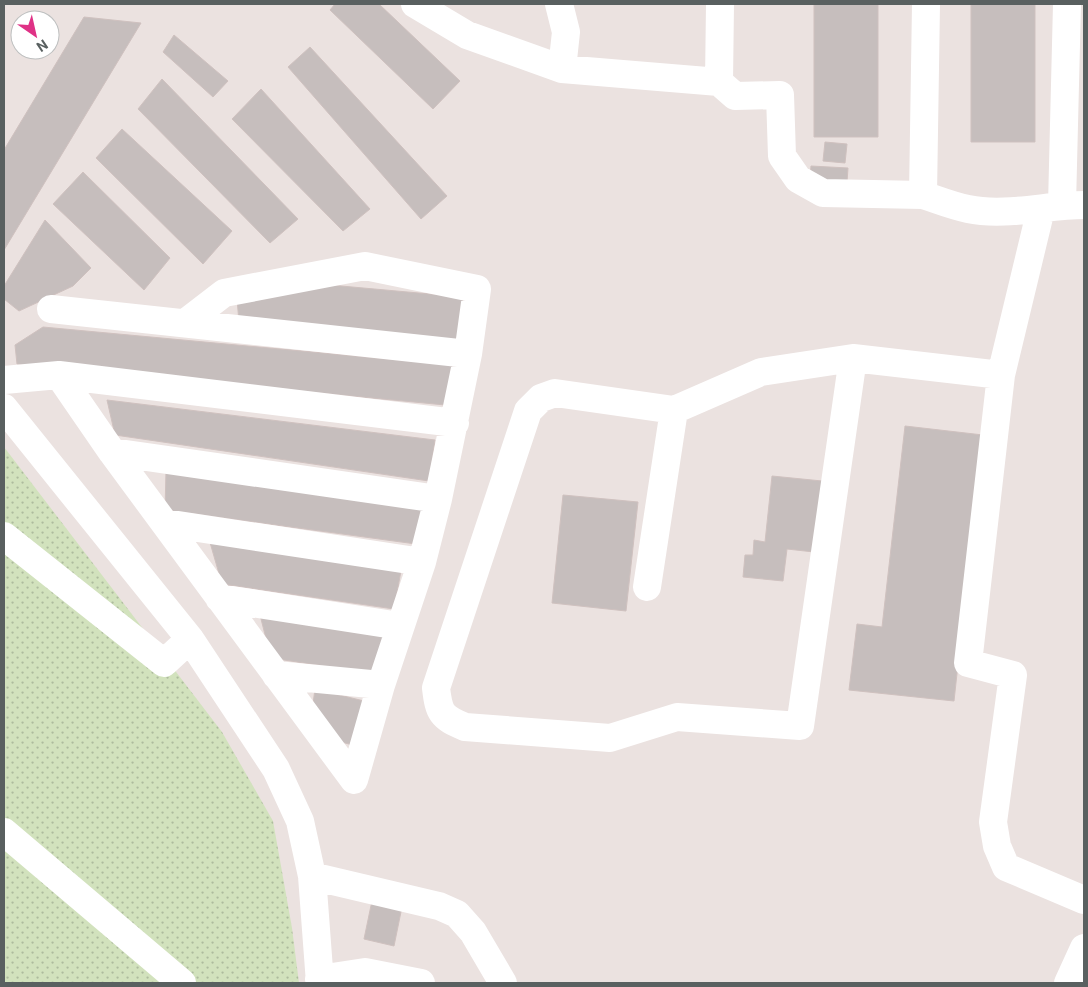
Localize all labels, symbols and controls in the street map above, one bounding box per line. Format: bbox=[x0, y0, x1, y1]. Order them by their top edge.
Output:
north arrow bbox=[10, 10, 60, 60]
text: N bbox=[34, 36, 51, 55]

